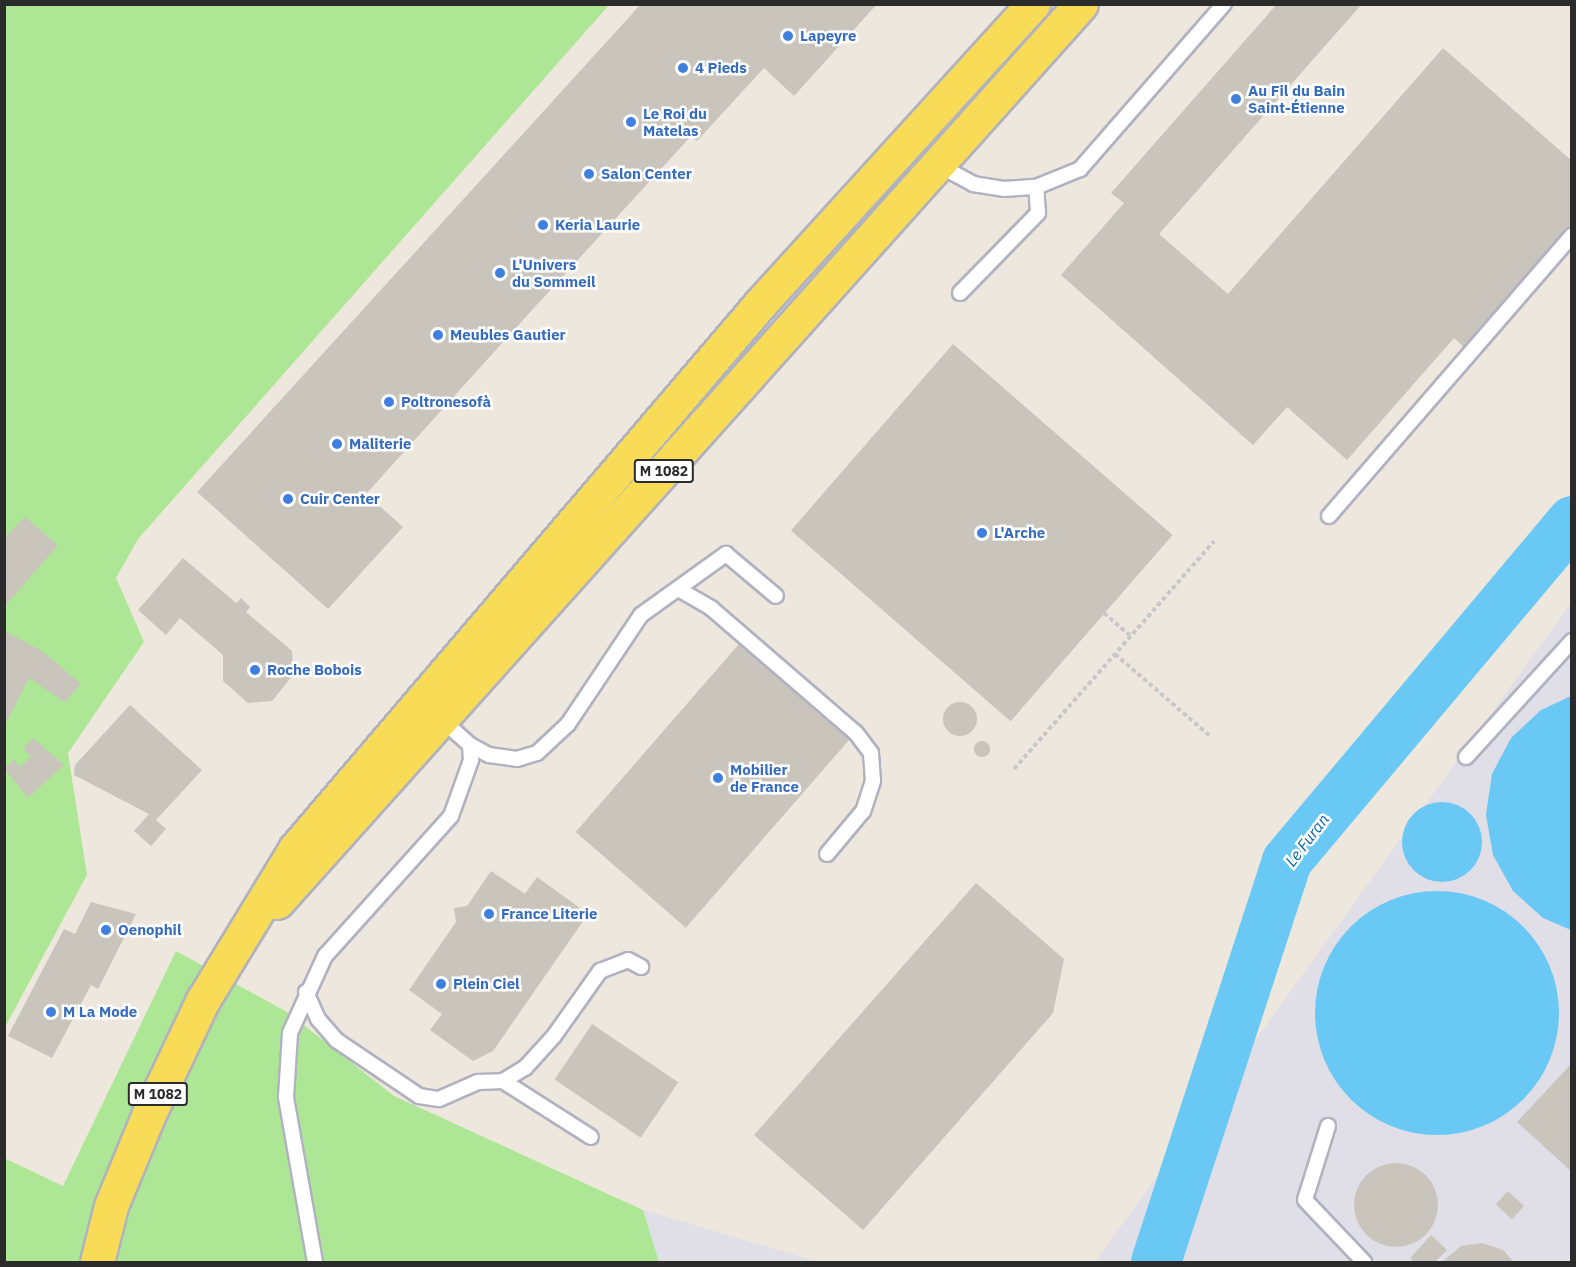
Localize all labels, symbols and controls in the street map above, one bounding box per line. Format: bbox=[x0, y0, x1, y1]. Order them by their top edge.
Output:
place label: Lapeyre bbox=[800, 27, 856, 45]
marker: Lapeyre bbox=[781, 29, 795, 43]
place label: 4 Pieds bbox=[695, 59, 747, 77]
marker: 4 Pieds bbox=[676, 61, 690, 75]
place label: Au Fil du Bain Saint-Étienne bbox=[1248, 81, 1345, 116]
marker: Au Fil du Bain Saint-Étienne bbox=[1229, 92, 1243, 106]
place label: Le Roi du Matelas bbox=[643, 104, 707, 139]
marker: Le Roi du Matelas bbox=[624, 115, 638, 129]
place label: Salon Center bbox=[601, 165, 692, 183]
marker: Salon Center bbox=[582, 167, 596, 181]
place label: Keria Laurie bbox=[555, 216, 640, 234]
marker: Keria Laurie bbox=[536, 218, 550, 232]
place label: L'Univers du Sommeil bbox=[512, 255, 596, 290]
marker: L'Univers du Sommeil bbox=[493, 266, 507, 280]
place label: Meubles Gautier bbox=[450, 326, 566, 344]
marker: Meubles Gautier bbox=[431, 328, 445, 342]
place label: Poltronesofà bbox=[401, 393, 491, 411]
marker: Poltronesofà bbox=[382, 395, 396, 409]
place label: Maliterie bbox=[349, 435, 412, 453]
marker: Maliterie bbox=[330, 437, 344, 451]
road number: M 1082 bbox=[632, 460, 696, 482]
place label: Cuir Center bbox=[300, 490, 380, 508]
marker: Cuir Center bbox=[281, 492, 295, 506]
place label: L'Arche bbox=[994, 524, 1045, 542]
marker: L'Arche bbox=[975, 526, 989, 540]
place label: Roche Bobois bbox=[267, 661, 362, 679]
marker: Roche Bobois bbox=[248, 663, 262, 677]
place label: Mobilier de France bbox=[730, 760, 799, 795]
marker: Mobilier de France bbox=[711, 771, 725, 785]
water label: Le Furan bbox=[1281, 810, 1333, 870]
place label: France Literie bbox=[501, 905, 597, 923]
marker: France Literie bbox=[482, 907, 496, 921]
place label: Oenophil bbox=[118, 921, 181, 939]
marker: Oenophil bbox=[99, 923, 113, 937]
place label: Plein Ciel bbox=[453, 975, 520, 993]
marker: Plein Ciel bbox=[434, 977, 448, 991]
place label: M La Mode bbox=[63, 1003, 137, 1021]
marker: M La Mode bbox=[44, 1005, 58, 1019]
road number: M 1082 bbox=[126, 1083, 190, 1105]

